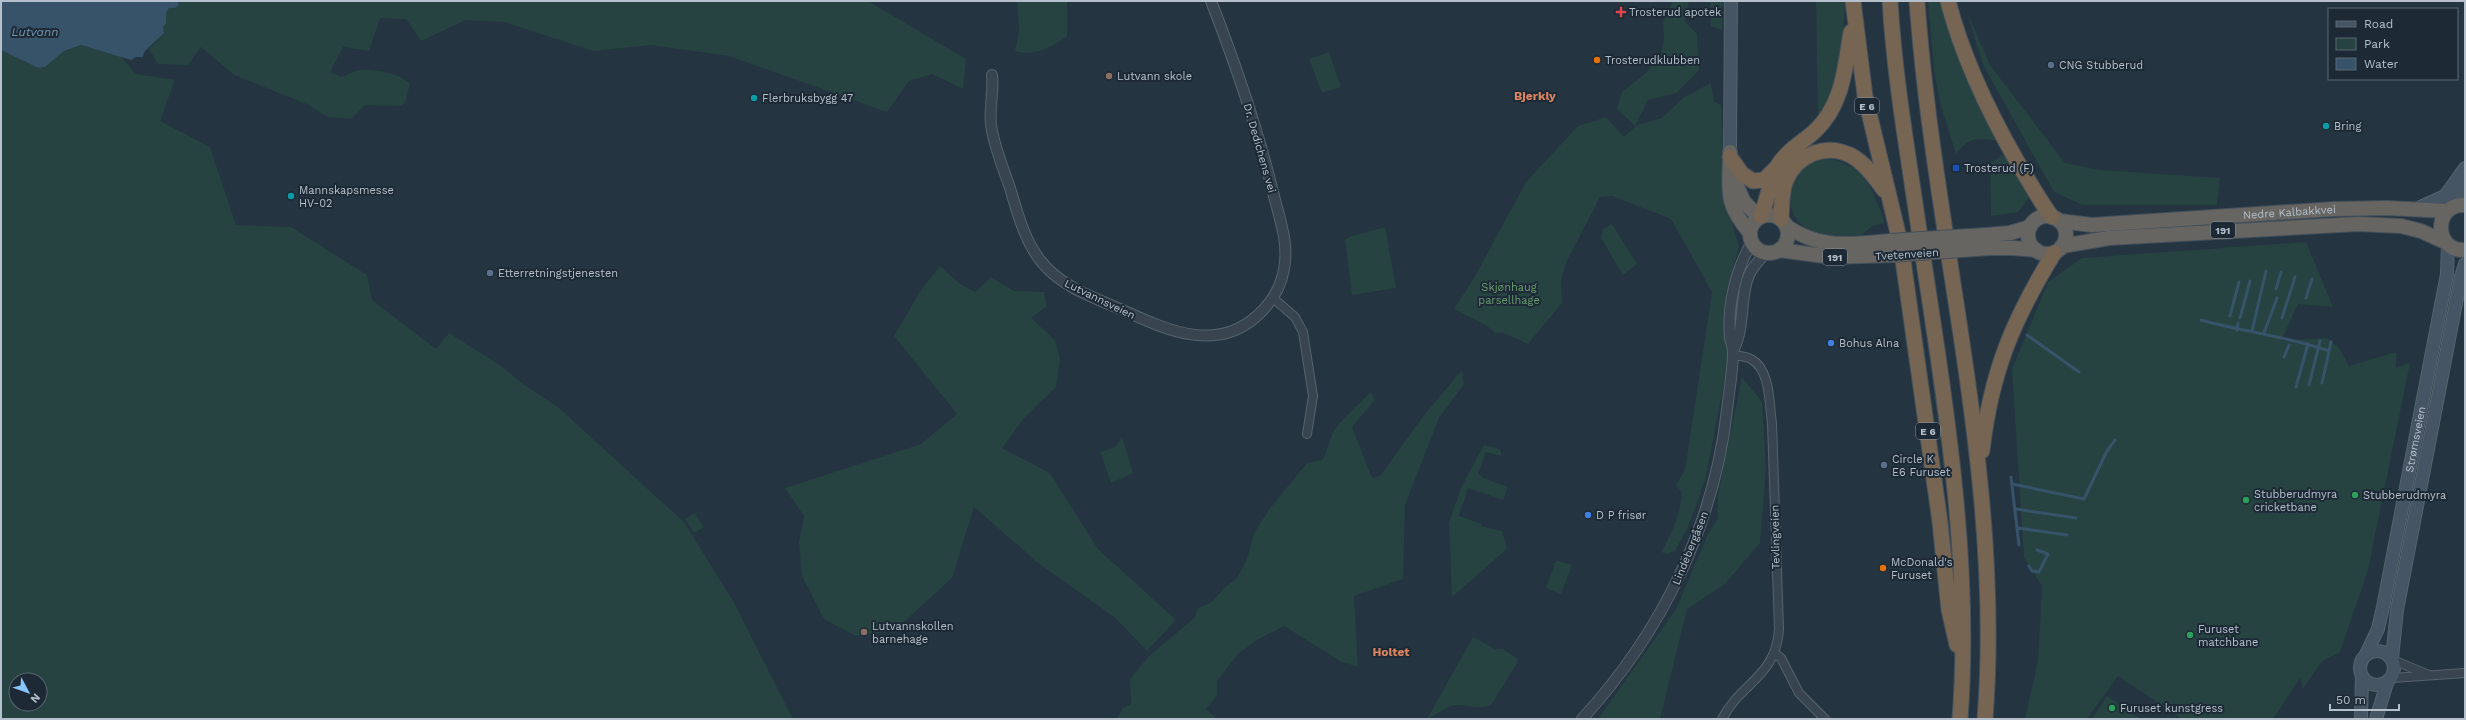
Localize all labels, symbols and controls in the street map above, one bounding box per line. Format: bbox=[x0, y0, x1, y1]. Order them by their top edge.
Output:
place label: Trosterud apotek bbox=[1629, 6, 1721, 19]
marker: Trosterud apotek bbox=[1616, 7, 1626, 17]
legend bbox=[2328, 8, 2458, 80]
text: Road bbox=[2364, 17, 2393, 31]
water label: Lutvann bbox=[12, 25, 58, 39]
text: Park bbox=[2364, 37, 2390, 51]
place label: Trosterudklubben bbox=[1605, 54, 1700, 67]
marker: Trosterudklubben bbox=[1592, 55, 1602, 65]
text: Water bbox=[2364, 57, 2399, 71]
place label: CNG Stubberud bbox=[2059, 59, 2143, 72]
marker: CNG Stubberud bbox=[2046, 60, 2056, 70]
place label: Lutvann skole bbox=[1117, 70, 1192, 83]
marker: Lutvann skole bbox=[1104, 71, 1114, 81]
district label: Bjerkly bbox=[1514, 89, 1556, 103]
place label: Flerbruksbygg 47 bbox=[762, 92, 853, 105]
marker: Flerbruksbygg 47 bbox=[749, 93, 759, 103]
road number: E 6 bbox=[1855, 98, 1879, 114]
street label: Dr. Dedichens vei bbox=[1241, 102, 1279, 195]
place label: Bring bbox=[2334, 120, 2361, 133]
marker: Bring bbox=[2321, 121, 2331, 131]
place label: Trosterud (F) bbox=[1964, 162, 2034, 175]
marker: Trosterud (F) bbox=[1951, 163, 1961, 173]
place label: Mannskapsmesse HV-02 bbox=[299, 184, 394, 210]
marker: Mannskapsmesse HV-02 bbox=[286, 191, 296, 201]
street label: Nedre Kalbakkvei bbox=[2243, 203, 2336, 222]
road number: 191 bbox=[2211, 222, 2235, 238]
street label: Tvetenveien bbox=[1875, 246, 1939, 263]
road number: 191 bbox=[1823, 249, 1847, 265]
place label: Etterretningstjenesten bbox=[498, 267, 618, 280]
marker: Etterretningstjenesten bbox=[485, 268, 495, 278]
street label: Lutvannsveien bbox=[1062, 277, 1137, 322]
park label: Skjønhaug parsellhage bbox=[1478, 281, 1540, 307]
place label: Bohus Alna bbox=[1839, 337, 1899, 350]
marker: Bohus Alna bbox=[1826, 338, 1836, 348]
street label: Strømsveien bbox=[2403, 405, 2428, 474]
road number: E 6 bbox=[1916, 423, 1940, 439]
place label: Circle K E6 Furuset bbox=[1892, 453, 1951, 479]
marker: Circle K E6 Furuset bbox=[1879, 460, 1889, 470]
place label: Stubberudmyra cricketbane bbox=[2254, 488, 2337, 514]
place label: Stubberudmyra bbox=[2363, 489, 2446, 502]
marker: Stubberudmyra bbox=[2350, 490, 2360, 500]
marker: Stubberudmyra cricketbane bbox=[2241, 495, 2251, 505]
street label: Tevlingveien bbox=[1768, 505, 1783, 569]
place label: D P frisør bbox=[1596, 509, 1647, 522]
marker: D P frisør bbox=[1583, 510, 1593, 520]
street label: Lindebergåsen bbox=[1670, 510, 1711, 587]
place label: McDonald's Furuset bbox=[1891, 556, 1953, 582]
marker: McDonald's Furuset bbox=[1878, 563, 1888, 573]
place label: Lutvannskollen barnehage bbox=[872, 620, 954, 646]
place label: Furuset matchbane bbox=[2198, 623, 2258, 649]
marker: Lutvannskollen barnehage bbox=[859, 627, 869, 637]
marker: Furuset matchbane bbox=[2185, 630, 2195, 640]
district label: Holtet bbox=[1372, 645, 1410, 659]
north arrow bbox=[8, 672, 48, 712]
scale bar bbox=[2330, 686, 2399, 712]
text: N bbox=[28, 691, 43, 706]
text: 50 m bbox=[2336, 693, 2366, 707]
place label: Furuset kunstgress bbox=[2120, 702, 2223, 715]
marker: Furuset kunstgress bbox=[2107, 703, 2117, 713]

